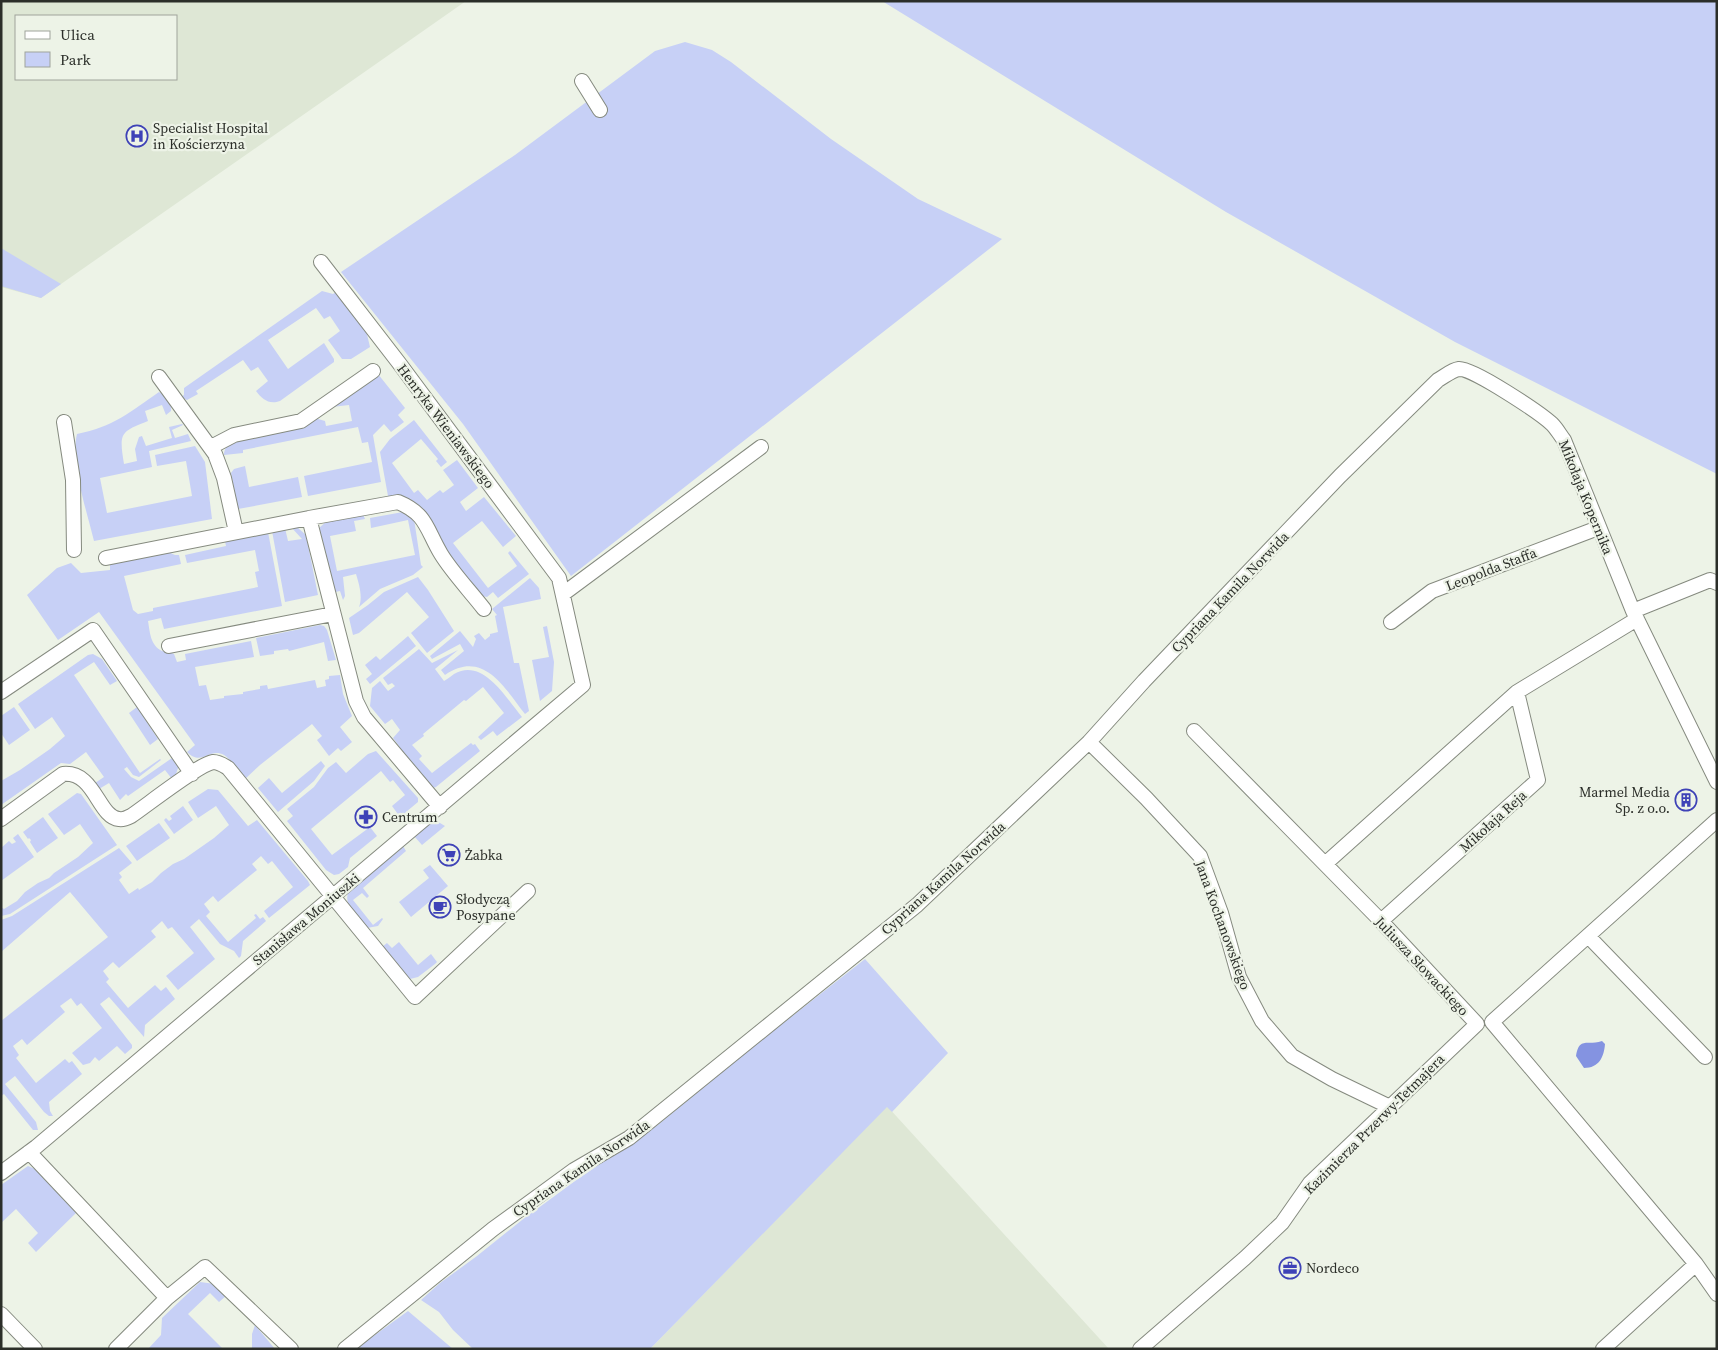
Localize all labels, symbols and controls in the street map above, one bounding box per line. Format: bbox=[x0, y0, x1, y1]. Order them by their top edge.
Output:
legend bbox=[15, 15, 178, 80]
text: Ulica bbox=[60, 24, 95, 45]
text: Park bbox=[60, 49, 92, 70]
place label: Specialist Hospital in Kościerzyna bbox=[153, 118, 268, 154]
hospital icon: Specialist Hospital in Kościerzyna bbox=[125, 124, 149, 148]
street label: Henryka Wieniawskiego bbox=[393, 360, 500, 493]
street label: Mikołaja Kopernika bbox=[1554, 437, 1619, 558]
street label: Cypriana Kamila Norwida bbox=[1167, 526, 1294, 657]
street label: Leopolda Staffa bbox=[1443, 542, 1540, 596]
place label: Marmel Media Sp. z o.o. bbox=[1579, 782, 1671, 818]
street label: Mikołaja Reja bbox=[1455, 785, 1532, 857]
building icon: Marmel Media Sp. z o.o. bbox=[1674, 788, 1698, 812]
pharmacy icon: Centrum bbox=[354, 805, 378, 829]
place label: Centrum bbox=[382, 807, 438, 827]
street label: Cypriana Kamila Norwida bbox=[876, 816, 1010, 939]
supermarket icon: Żabka bbox=[437, 843, 461, 867]
place label: Żabka bbox=[465, 845, 503, 865]
street label: Jana Kochanowskiego bbox=[1190, 857, 1256, 993]
street label: Stanisława Moniuszki bbox=[248, 868, 364, 970]
place label: Słodyczą Posypane bbox=[456, 889, 516, 925]
cafe icon: Słodyczą Posypane bbox=[428, 895, 452, 919]
street label: Juliusza Słowackiego bbox=[1370, 911, 1474, 1020]
street label: Kazimierza Przerwy-Tetmajera bbox=[1299, 1049, 1449, 1199]
street label: Cypriana Kamila Norwida bbox=[509, 1114, 654, 1221]
office icon: Nordeco bbox=[1278, 1256, 1302, 1280]
place label: Nordeco bbox=[1306, 1258, 1359, 1278]

